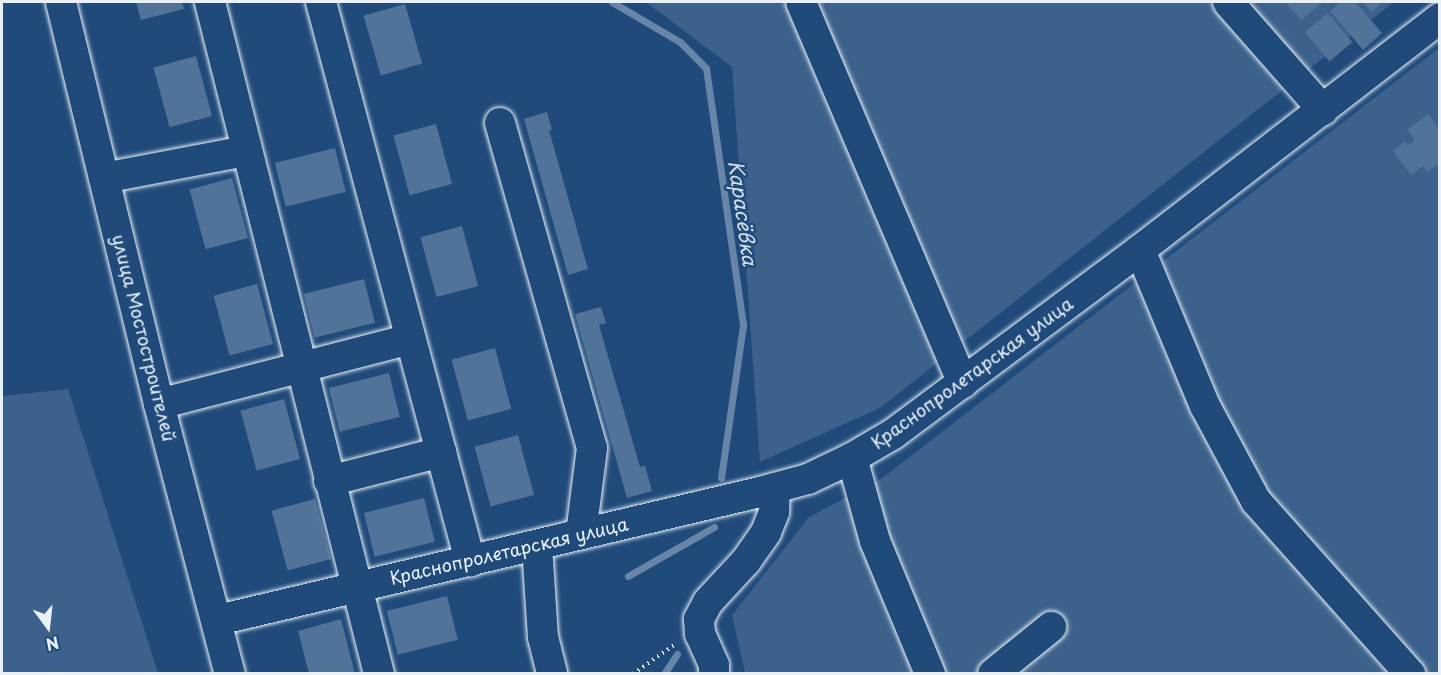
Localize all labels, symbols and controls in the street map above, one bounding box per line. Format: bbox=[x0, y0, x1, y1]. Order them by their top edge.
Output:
water label: Карасёвка bbox=[724, 159, 762, 267]
street label: улица Мостостроителей bbox=[108, 232, 180, 444]
street label: Краснопролетарская улица bbox=[867, 292, 1077, 454]
street label: Краснопролетарская улица bbox=[387, 513, 631, 589]
north arrow bbox=[18, 597, 78, 657]
text: N bbox=[43, 631, 62, 658]

